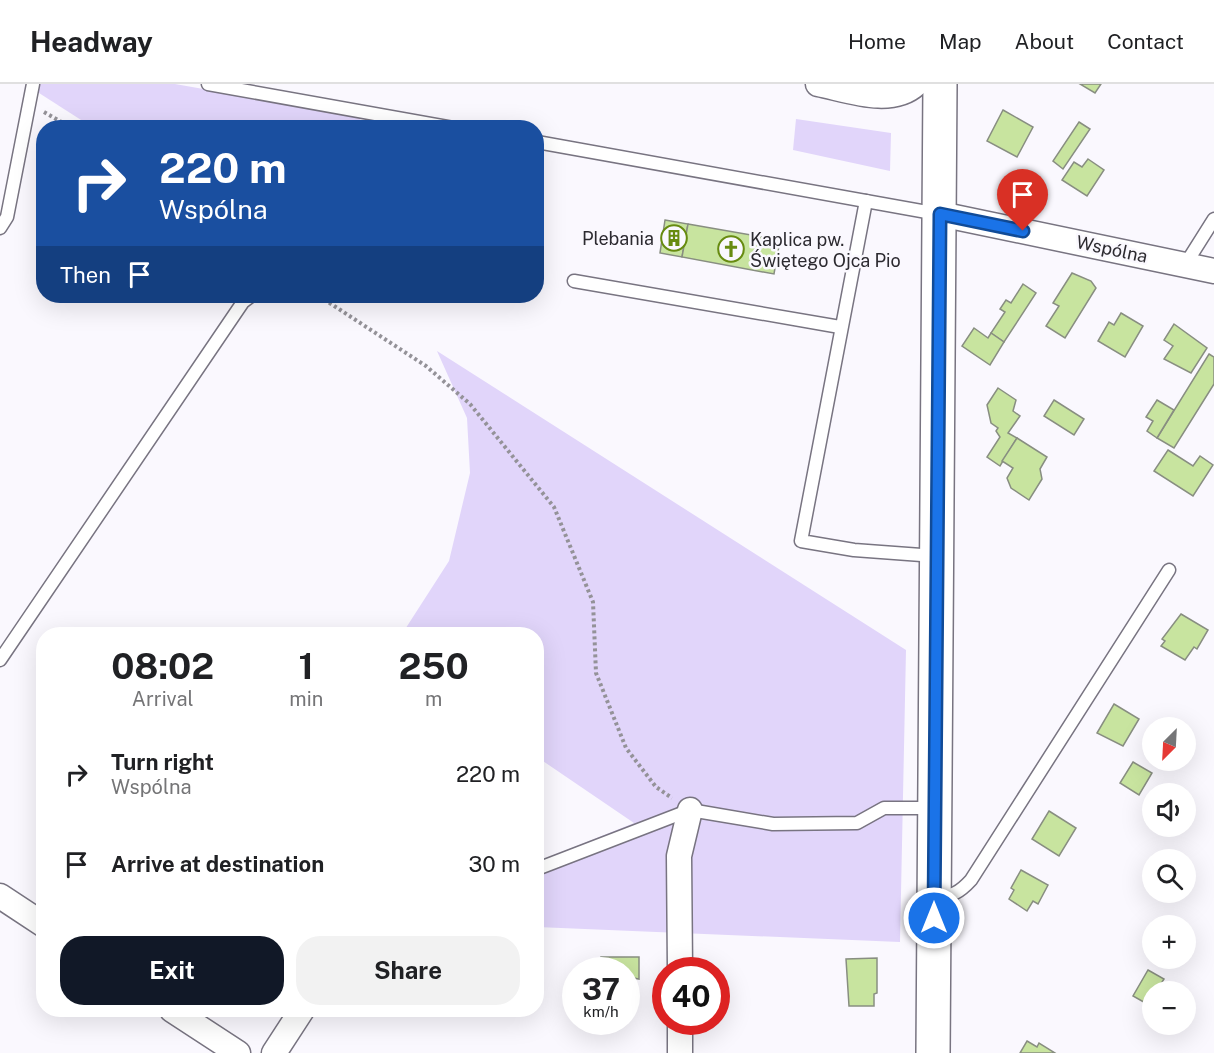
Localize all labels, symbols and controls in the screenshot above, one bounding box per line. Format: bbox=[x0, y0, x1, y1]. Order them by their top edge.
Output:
text: Headway bbox=[30, 25, 153, 58]
text: Home bbox=[848, 29, 906, 54]
text: Map bbox=[939, 29, 982, 54]
text: About bbox=[1015, 29, 1074, 54]
text: Contact bbox=[1107, 29, 1184, 54]
text: 220 m bbox=[159, 143, 287, 192]
icon: right bbox=[60, 144, 138, 222]
pin bbox=[997, 169, 1048, 231]
icon: arrive bbox=[1006, 178, 1039, 211]
text: Wspólna bbox=[159, 193, 268, 225]
building icon: Plebania bbox=[659, 223, 689, 253]
place label: Plebania bbox=[582, 228, 654, 249]
place label: Kaplica pw. Świętego Ojca Pio bbox=[750, 229, 901, 271]
street label: Wspólna bbox=[1074, 231, 1150, 267]
church icon: Kaplica pw. Świętego Ojca Pio bbox=[716, 234, 746, 264]
icon: arrive bbox=[123, 258, 156, 291]
text: Then bbox=[60, 262, 111, 288]
text: 08:02 bbox=[111, 645, 214, 687]
text: 1 bbox=[299, 645, 314, 687]
text: 250 bbox=[398, 645, 469, 687]
text: Arrival bbox=[132, 687, 194, 711]
text: min bbox=[289, 687, 323, 711]
text: m bbox=[425, 687, 442, 711]
north arrow bbox=[1142, 717, 1196, 771]
map controls bbox=[1142, 717, 1196, 1035]
text: Turn right bbox=[111, 749, 214, 775]
icon: right bbox=[60, 758, 93, 791]
text: 220 m bbox=[456, 761, 520, 787]
text: Wspólna bbox=[111, 775, 191, 799]
button: sound bbox=[1142, 783, 1196, 837]
icon: arrive bbox=[60, 848, 93, 881]
button: search bbox=[1142, 849, 1196, 903]
text: Arrive at destination bbox=[111, 851, 324, 877]
text: 30 m bbox=[468, 851, 520, 877]
position arrow bbox=[902, 886, 966, 950]
button: + bbox=[1142, 915, 1196, 969]
button: Exit bbox=[60, 936, 284, 1005]
button: Share bbox=[296, 936, 520, 1005]
speed limit sign: 40 bbox=[652, 957, 730, 1035]
text: 37 bbox=[582, 971, 620, 1007]
button: − bbox=[1142, 981, 1196, 1035]
text: km/h bbox=[583, 1003, 619, 1020]

